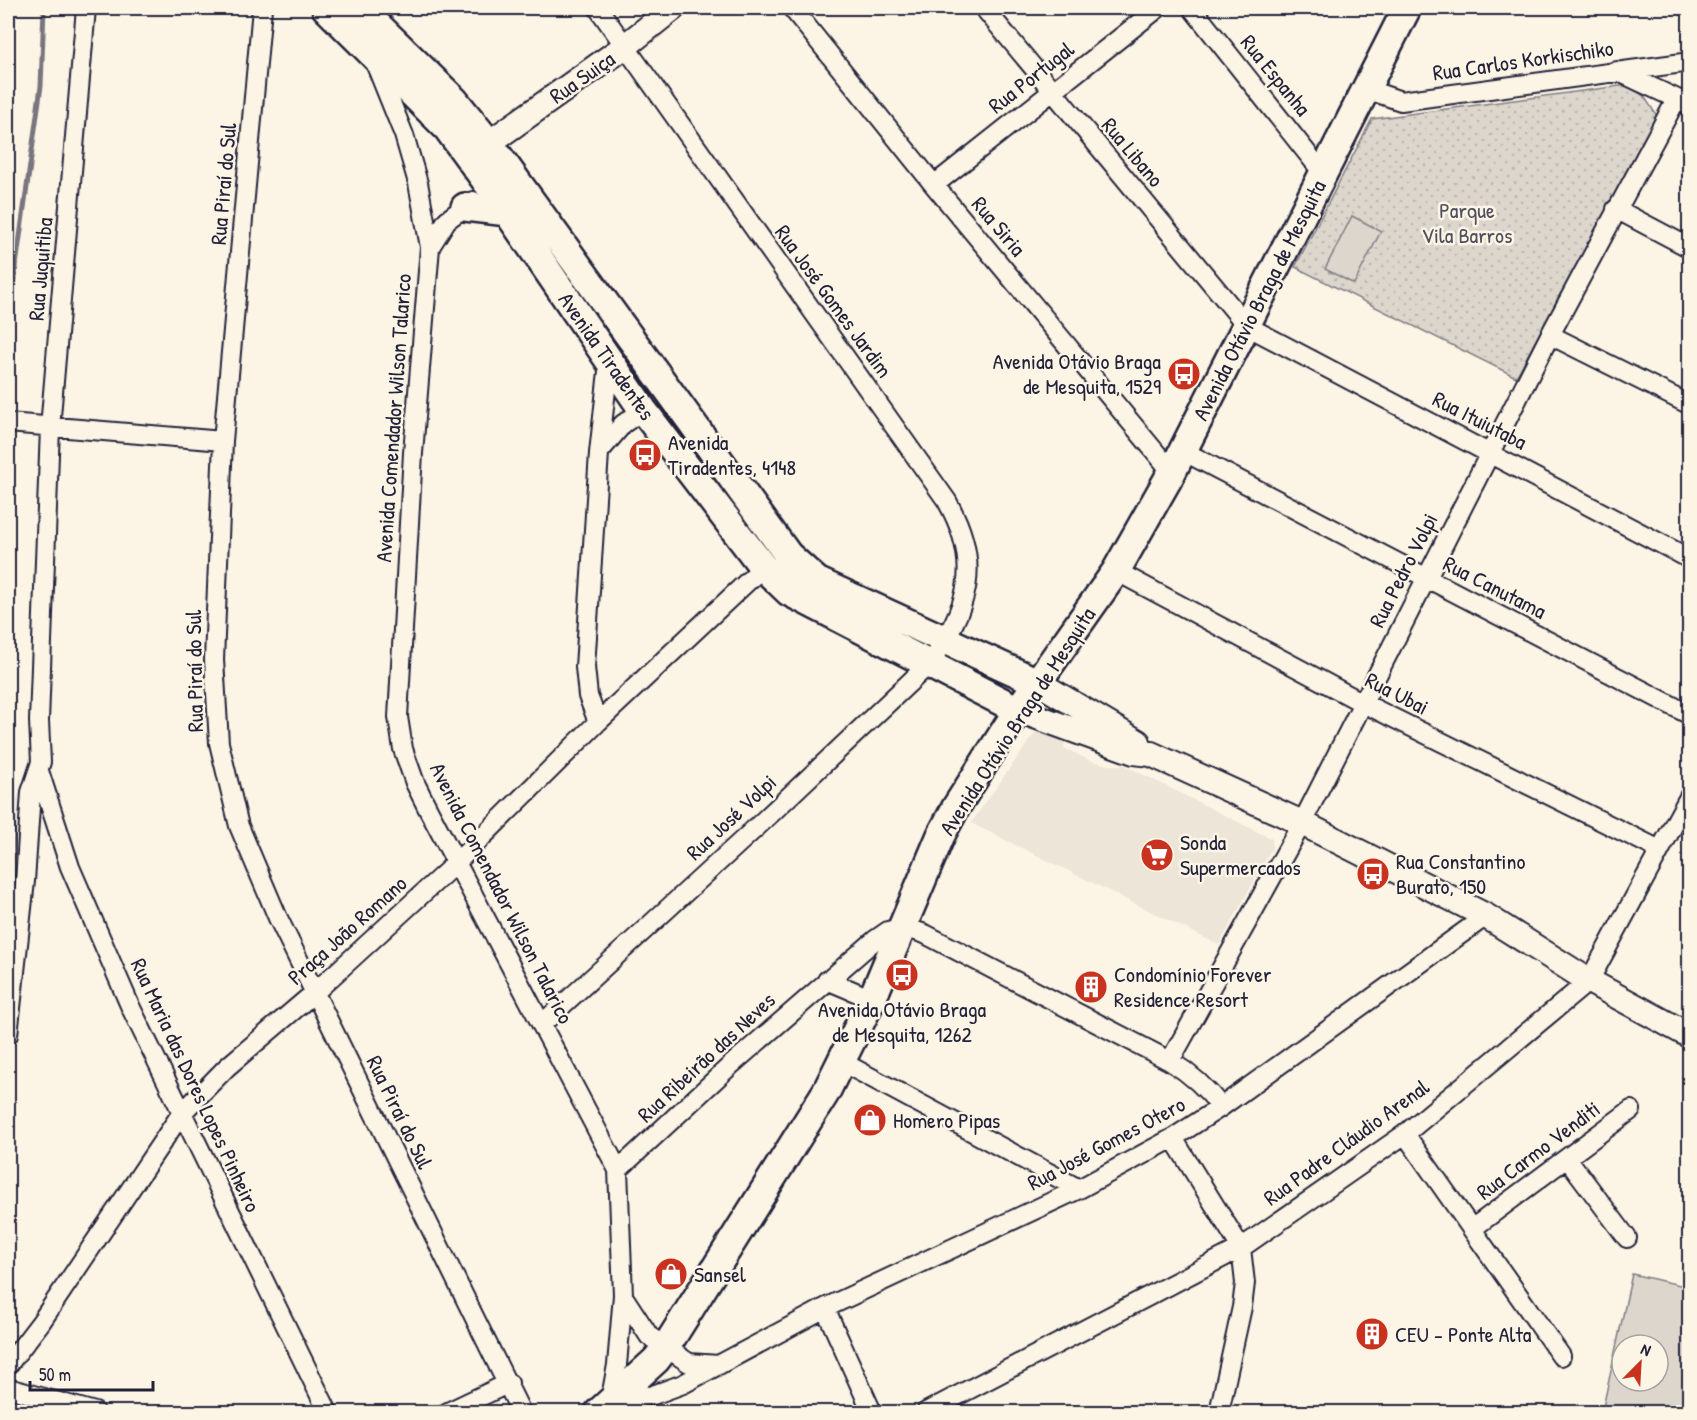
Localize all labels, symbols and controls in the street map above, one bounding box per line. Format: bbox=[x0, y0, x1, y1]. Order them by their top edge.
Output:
street label: Rua Espanha bbox=[1234, 28, 1318, 122]
street label: Rua Carlos Korkischiko bbox=[1431, 32, 1615, 88]
street label: Rua Portugal bbox=[982, 34, 1080, 120]
street label: Rua Suiça bbox=[543, 43, 621, 110]
street label: Rua Libano bbox=[1095, 111, 1171, 193]
street label: Rua Piraí do Sul bbox=[203, 122, 243, 246]
street label: Avenida Otávio Braga de Mesquita bbox=[1185, 174, 1333, 425]
street label: Rua Siria bbox=[965, 190, 1033, 263]
park label: Parque Vila Barros bbox=[1422, 195, 1512, 250]
street label: Rua Juquitiba bbox=[21, 216, 59, 322]
street label: Rua José Gomes Jardim bbox=[768, 219, 900, 384]
street label: Avenida Comendador Wilson Talarico bbox=[368, 273, 418, 563]
street label: Avenida Tiradentes bbox=[552, 286, 662, 426]
place label: Avenida Otávio Braga de Mesquita, 1529 bbox=[993, 346, 1161, 401]
bus stop icon: Avenida Otávio Braga de Mesquita, 1529 bbox=[1166, 356, 1202, 392]
street label: Rua Ituiutaba bbox=[1428, 384, 1532, 457]
place label: Avenida Tiradentes, 4148 bbox=[668, 427, 796, 482]
bus stop icon: Avenida Tiradentes, 4148 bbox=[627, 437, 663, 473]
street label: Rua Pedro Volpi bbox=[1361, 508, 1445, 632]
street label: Rua Canutama bbox=[1438, 548, 1552, 626]
street label: Avenida Otávio Braga de Mesquita bbox=[932, 601, 1102, 841]
street label: Rua Piraí do Sul bbox=[178, 609, 210, 732]
street label: Rua Ubai bbox=[1360, 664, 1434, 722]
street label: Avenida Comendador Wilson Talarico bbox=[423, 757, 581, 1029]
street label: Rua José Volpi bbox=[679, 767, 783, 867]
place label: Sonda Supermercados bbox=[1180, 827, 1301, 882]
supermarket icon: Sonda Supermercados bbox=[1139, 837, 1175, 873]
place label: Rua Constantino Burato, 150 bbox=[1396, 846, 1525, 901]
bus stop icon: Rua Constantino Burato, 150 bbox=[1355, 856, 1391, 892]
street label: Praça João Romano bbox=[281, 868, 413, 992]
street label: Rua Maria das Dores Lopes Pinheiro bbox=[124, 953, 268, 1217]
bus stop icon: Avenida Otávio Braga de Mesquita, 1262 bbox=[884, 957, 920, 993]
place label: Condomínio Forever Residence Resort bbox=[1114, 959, 1272, 1014]
building icon: Condomínio Forever Residence Resort bbox=[1073, 969, 1109, 1005]
street label: Rua Ribeirão das Neves bbox=[631, 985, 781, 1129]
place label: Avenida Otávio Braga de Mesquita, 1262 bbox=[818, 994, 986, 1049]
street label: Rua Piraí do Sul bbox=[360, 1050, 440, 1174]
street label: Rua Padre Cláudio Arenal bbox=[1257, 1072, 1435, 1212]
street label: Rua José Gomes Otero bbox=[1022, 1089, 1190, 1197]
street label: Rua Carmo Venditi bbox=[1470, 1094, 1606, 1206]
shop icon: Homero Pipas bbox=[852, 1102, 888, 1138]
place label: Homero Pipas bbox=[893, 1105, 1000, 1135]
shop icon: Sansel bbox=[653, 1256, 689, 1292]
place label: Sansel bbox=[694, 1259, 746, 1289]
building icon: CEU - Ponte Alta bbox=[1354, 1316, 1390, 1352]
place label: CEU - Ponte Alta bbox=[1395, 1319, 1532, 1349]
north arrow bbox=[1610, 1333, 1670, 1393]
text: N bbox=[1638, 1338, 1655, 1361]
scale bar bbox=[30, 1354, 153, 1392]
text: 50 m bbox=[39, 1362, 71, 1387]

